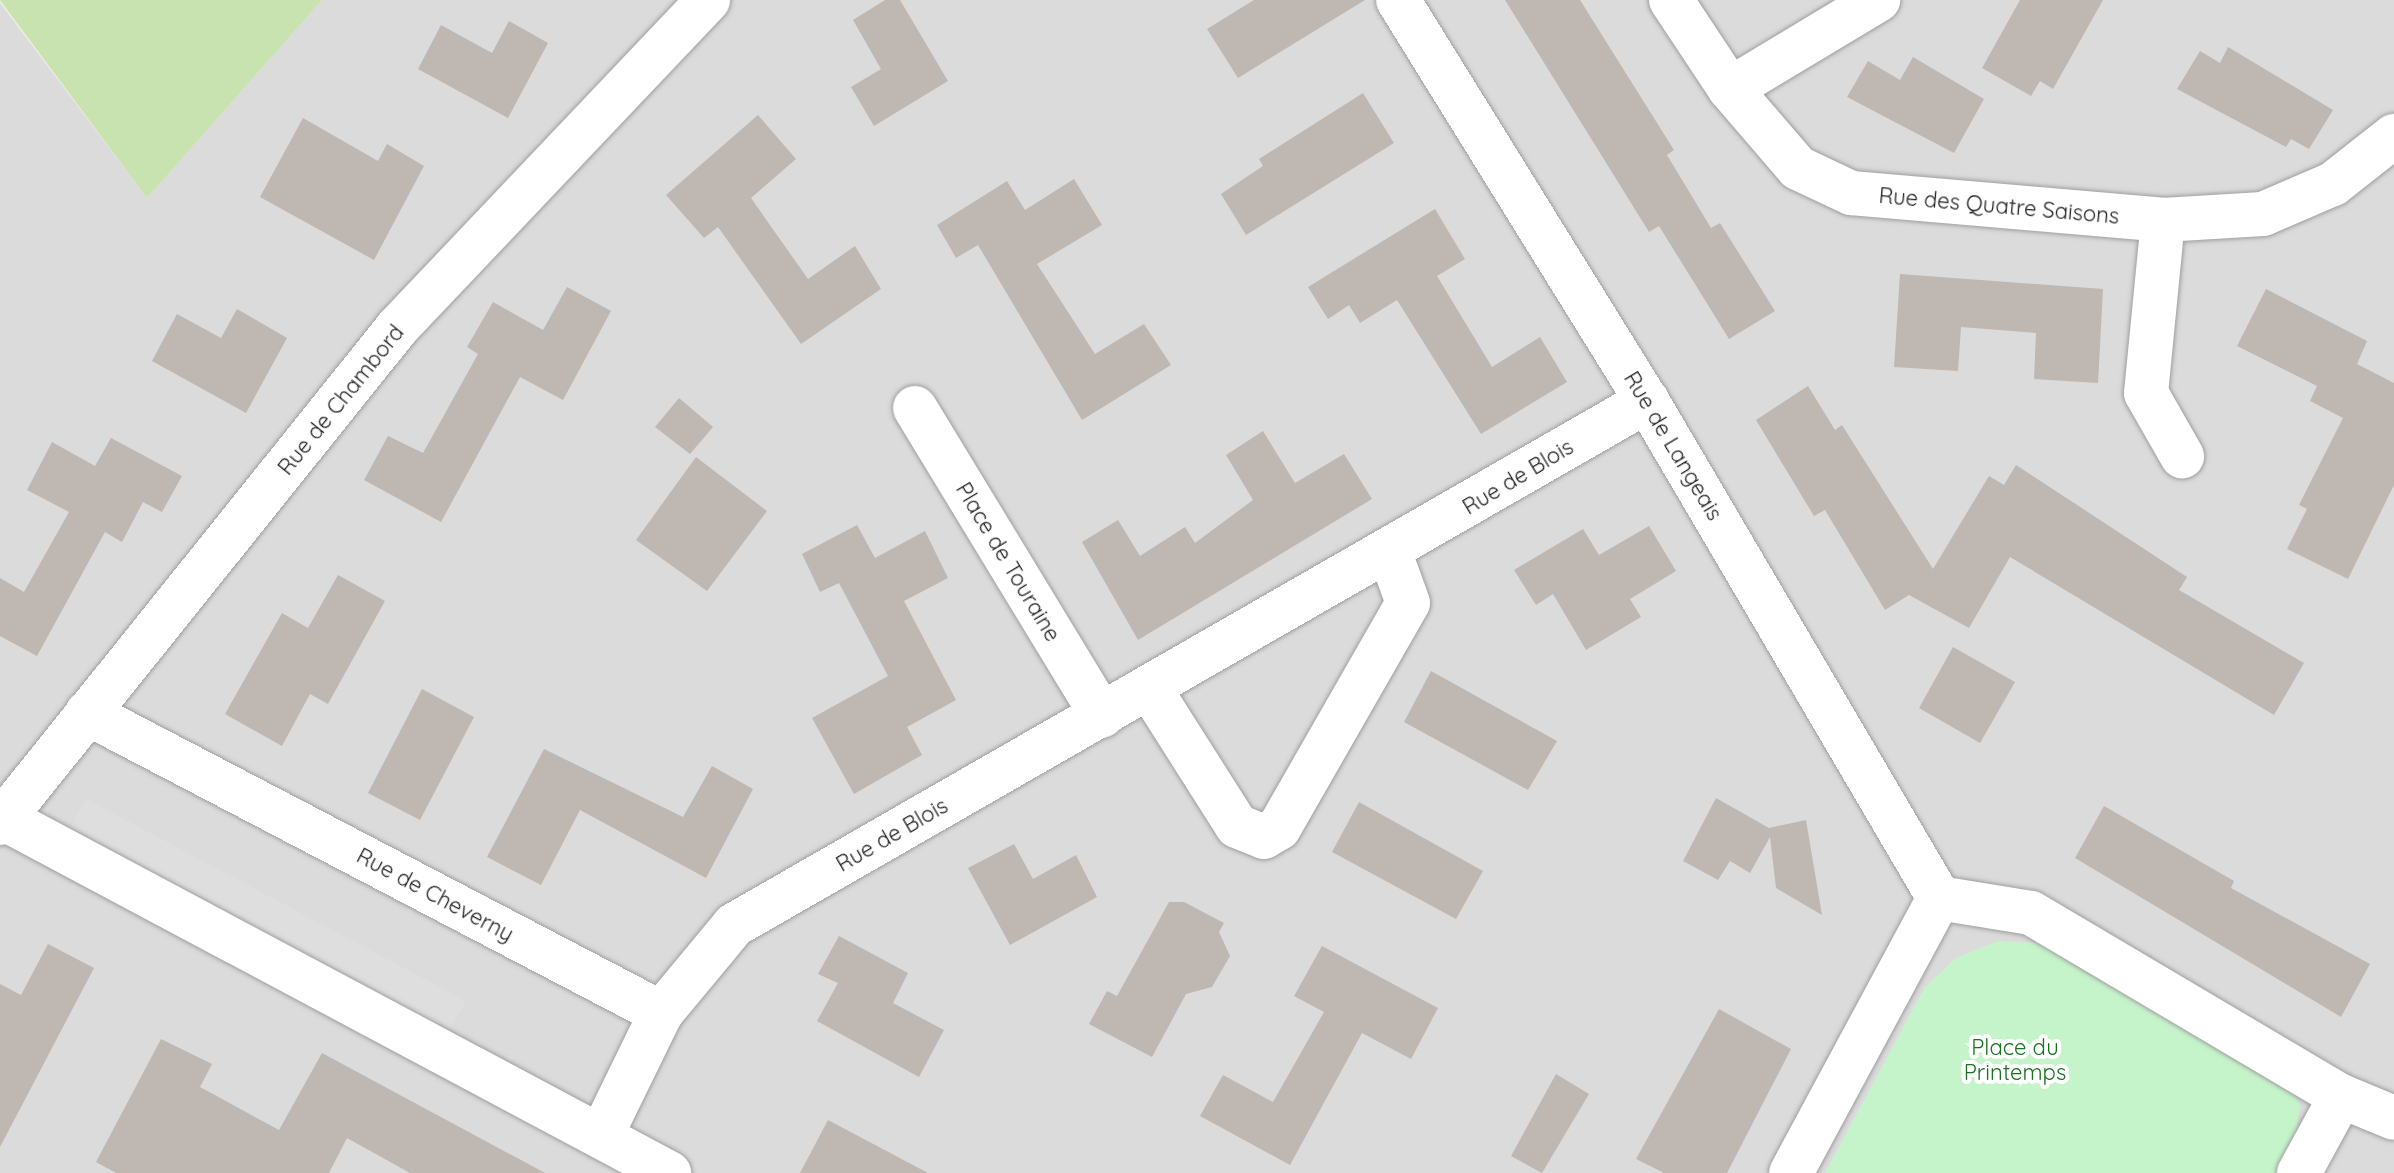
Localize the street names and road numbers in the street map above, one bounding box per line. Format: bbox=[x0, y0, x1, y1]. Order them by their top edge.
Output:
street label: Rue des Quatre Saisons bbox=[1878, 182, 2120, 230]
street label: Rue de Chambord bbox=[272, 320, 410, 480]
street label: Rue de Langeais bbox=[1618, 367, 1728, 525]
street label: Rue de Blois bbox=[1458, 434, 1578, 520]
street label: Place de Touraine bbox=[950, 478, 1066, 646]
street label: Rue de Blois bbox=[831, 792, 953, 878]
street label: Rue de Cheverny bbox=[352, 843, 518, 947]

